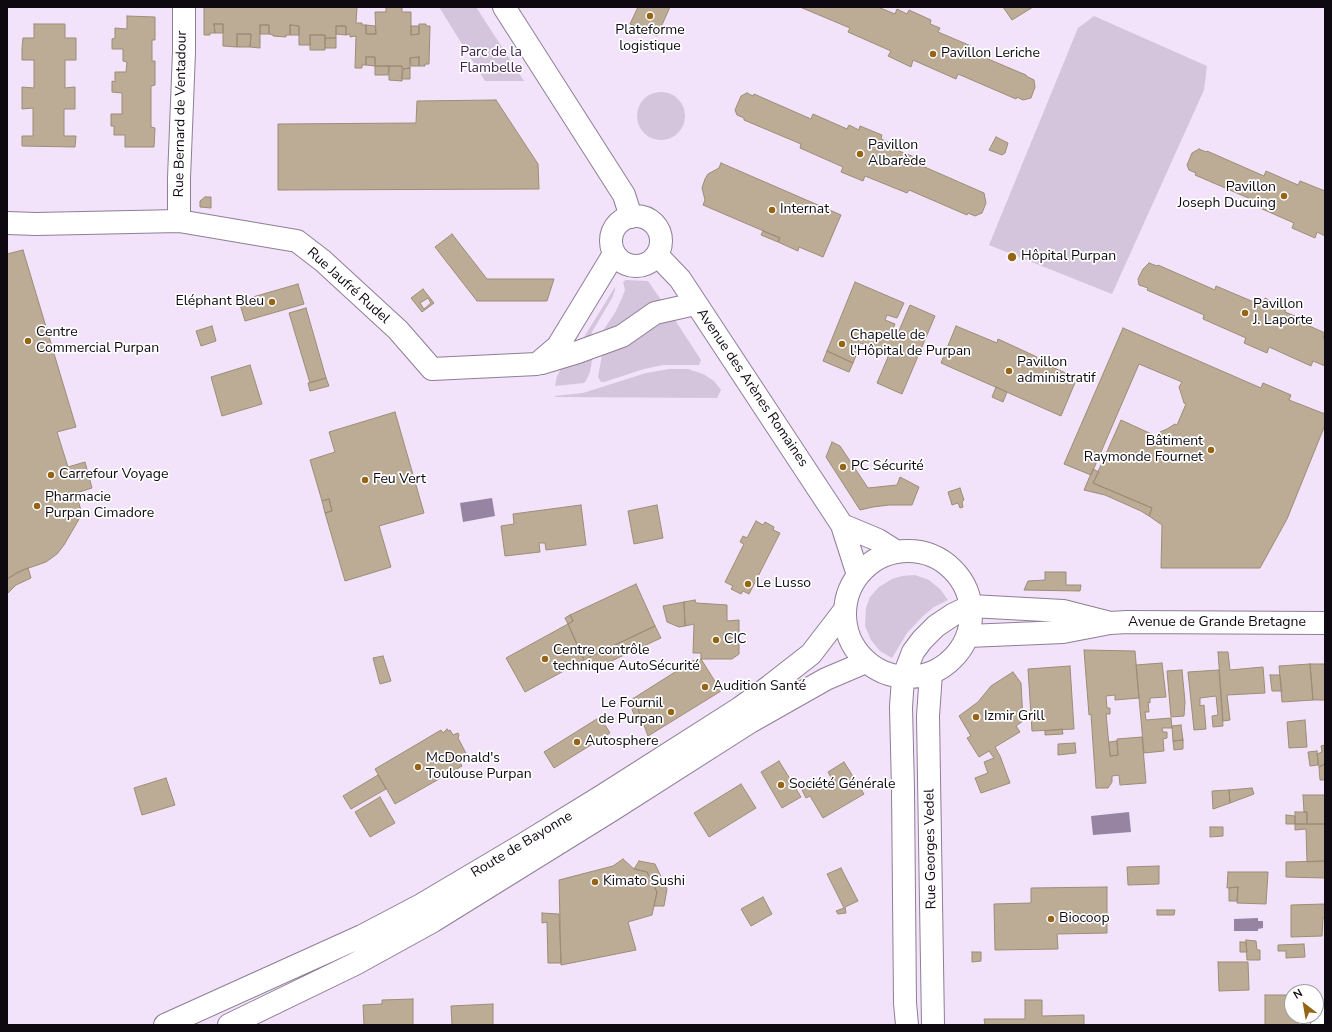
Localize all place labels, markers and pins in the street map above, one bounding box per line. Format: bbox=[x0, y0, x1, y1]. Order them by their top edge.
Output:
marker: Plateforme logistique bbox=[645, 11, 655, 21]
place label: Plateforme logistique bbox=[615, 23, 685, 56]
place label: Pavillon Leriche bbox=[941, 46, 1040, 62]
marker: Pavillon Leriche bbox=[928, 49, 938, 59]
place label: Pavillon Albarède bbox=[868, 138, 926, 170]
marker: Pavillon Albarède bbox=[855, 149, 865, 159]
place label: Pavillon Joseph Ducuing bbox=[1178, 180, 1276, 212]
marker: Pavillon Joseph Ducuing bbox=[1279, 191, 1289, 201]
place label: Internat bbox=[780, 202, 829, 218]
marker: Internat bbox=[767, 205, 777, 215]
place label: Hôpital Purpan bbox=[1021, 249, 1116, 265]
marker: Hôpital Purpan bbox=[1006, 251, 1018, 263]
place label: Eléphant Bleu bbox=[175, 294, 264, 310]
marker: Eléphant Bleu bbox=[267, 297, 277, 307]
place label: Pavillon J. Laporte bbox=[1253, 297, 1313, 330]
marker: Pavillon J. Laporte bbox=[1240, 308, 1250, 318]
place label: Centre Commercial Purpan bbox=[36, 325, 159, 358]
place label: Chapelle de l'Hôpital de Purpan bbox=[850, 328, 971, 360]
marker: Centre Commercial Purpan bbox=[23, 336, 33, 346]
marker: Chapelle de l'Hôpital de Purpan bbox=[837, 339, 847, 349]
place label: Pavillon administratif bbox=[1017, 355, 1096, 388]
marker: Pavillon administratif bbox=[1004, 366, 1014, 376]
place label: Bâtiment Raymonde Fournet bbox=[1084, 434, 1203, 466]
marker: Bâtiment Raymonde Fournet bbox=[1206, 445, 1216, 455]
place label: PC Sécurité bbox=[851, 459, 924, 475]
marker: PC Sécurité bbox=[838, 462, 848, 472]
place label: Carrefour Voyage bbox=[59, 467, 168, 483]
marker: Carrefour Voyage bbox=[46, 470, 56, 480]
place label: Feu Vert bbox=[373, 472, 426, 488]
marker: Feu Vert bbox=[360, 475, 370, 485]
place label: Pharmacie Purpan Cimadore bbox=[45, 490, 154, 522]
marker: Pharmacie Purpan Cimadore bbox=[32, 501, 42, 511]
place label: Le Lusso bbox=[756, 576, 811, 592]
marker: Le Lusso bbox=[743, 579, 753, 589]
place label: CIC bbox=[724, 632, 746, 648]
marker: CIC bbox=[711, 635, 721, 645]
place label: Centre contrôle technique AutoSécurité bbox=[553, 643, 700, 676]
marker: Centre contrôle technique AutoSécurité bbox=[540, 654, 550, 664]
place label: Audition Santé bbox=[713, 679, 806, 695]
marker: Audition Santé bbox=[700, 682, 710, 692]
place label: Le Fournil de Purpan bbox=[599, 696, 663, 728]
marker: Le Fournil de Purpan bbox=[666, 707, 676, 717]
place label: Izmir Grill bbox=[984, 709, 1045, 725]
marker: Izmir Grill bbox=[971, 712, 981, 722]
place label: Autosphere bbox=[585, 734, 658, 750]
marker: Autosphere bbox=[572, 737, 582, 747]
place label: McDonald's Toulouse Purpan bbox=[426, 751, 532, 784]
marker: McDonald's Toulouse Purpan bbox=[413, 762, 423, 772]
place label: Société Générale bbox=[789, 777, 895, 793]
marker: Société Générale bbox=[776, 780, 786, 790]
place label: Kimato Sushi bbox=[603, 874, 685, 890]
marker: Kimato Sushi bbox=[590, 877, 600, 887]
place label: Biocoop bbox=[1059, 911, 1110, 927]
marker: Biocoop bbox=[1046, 914, 1056, 924]

